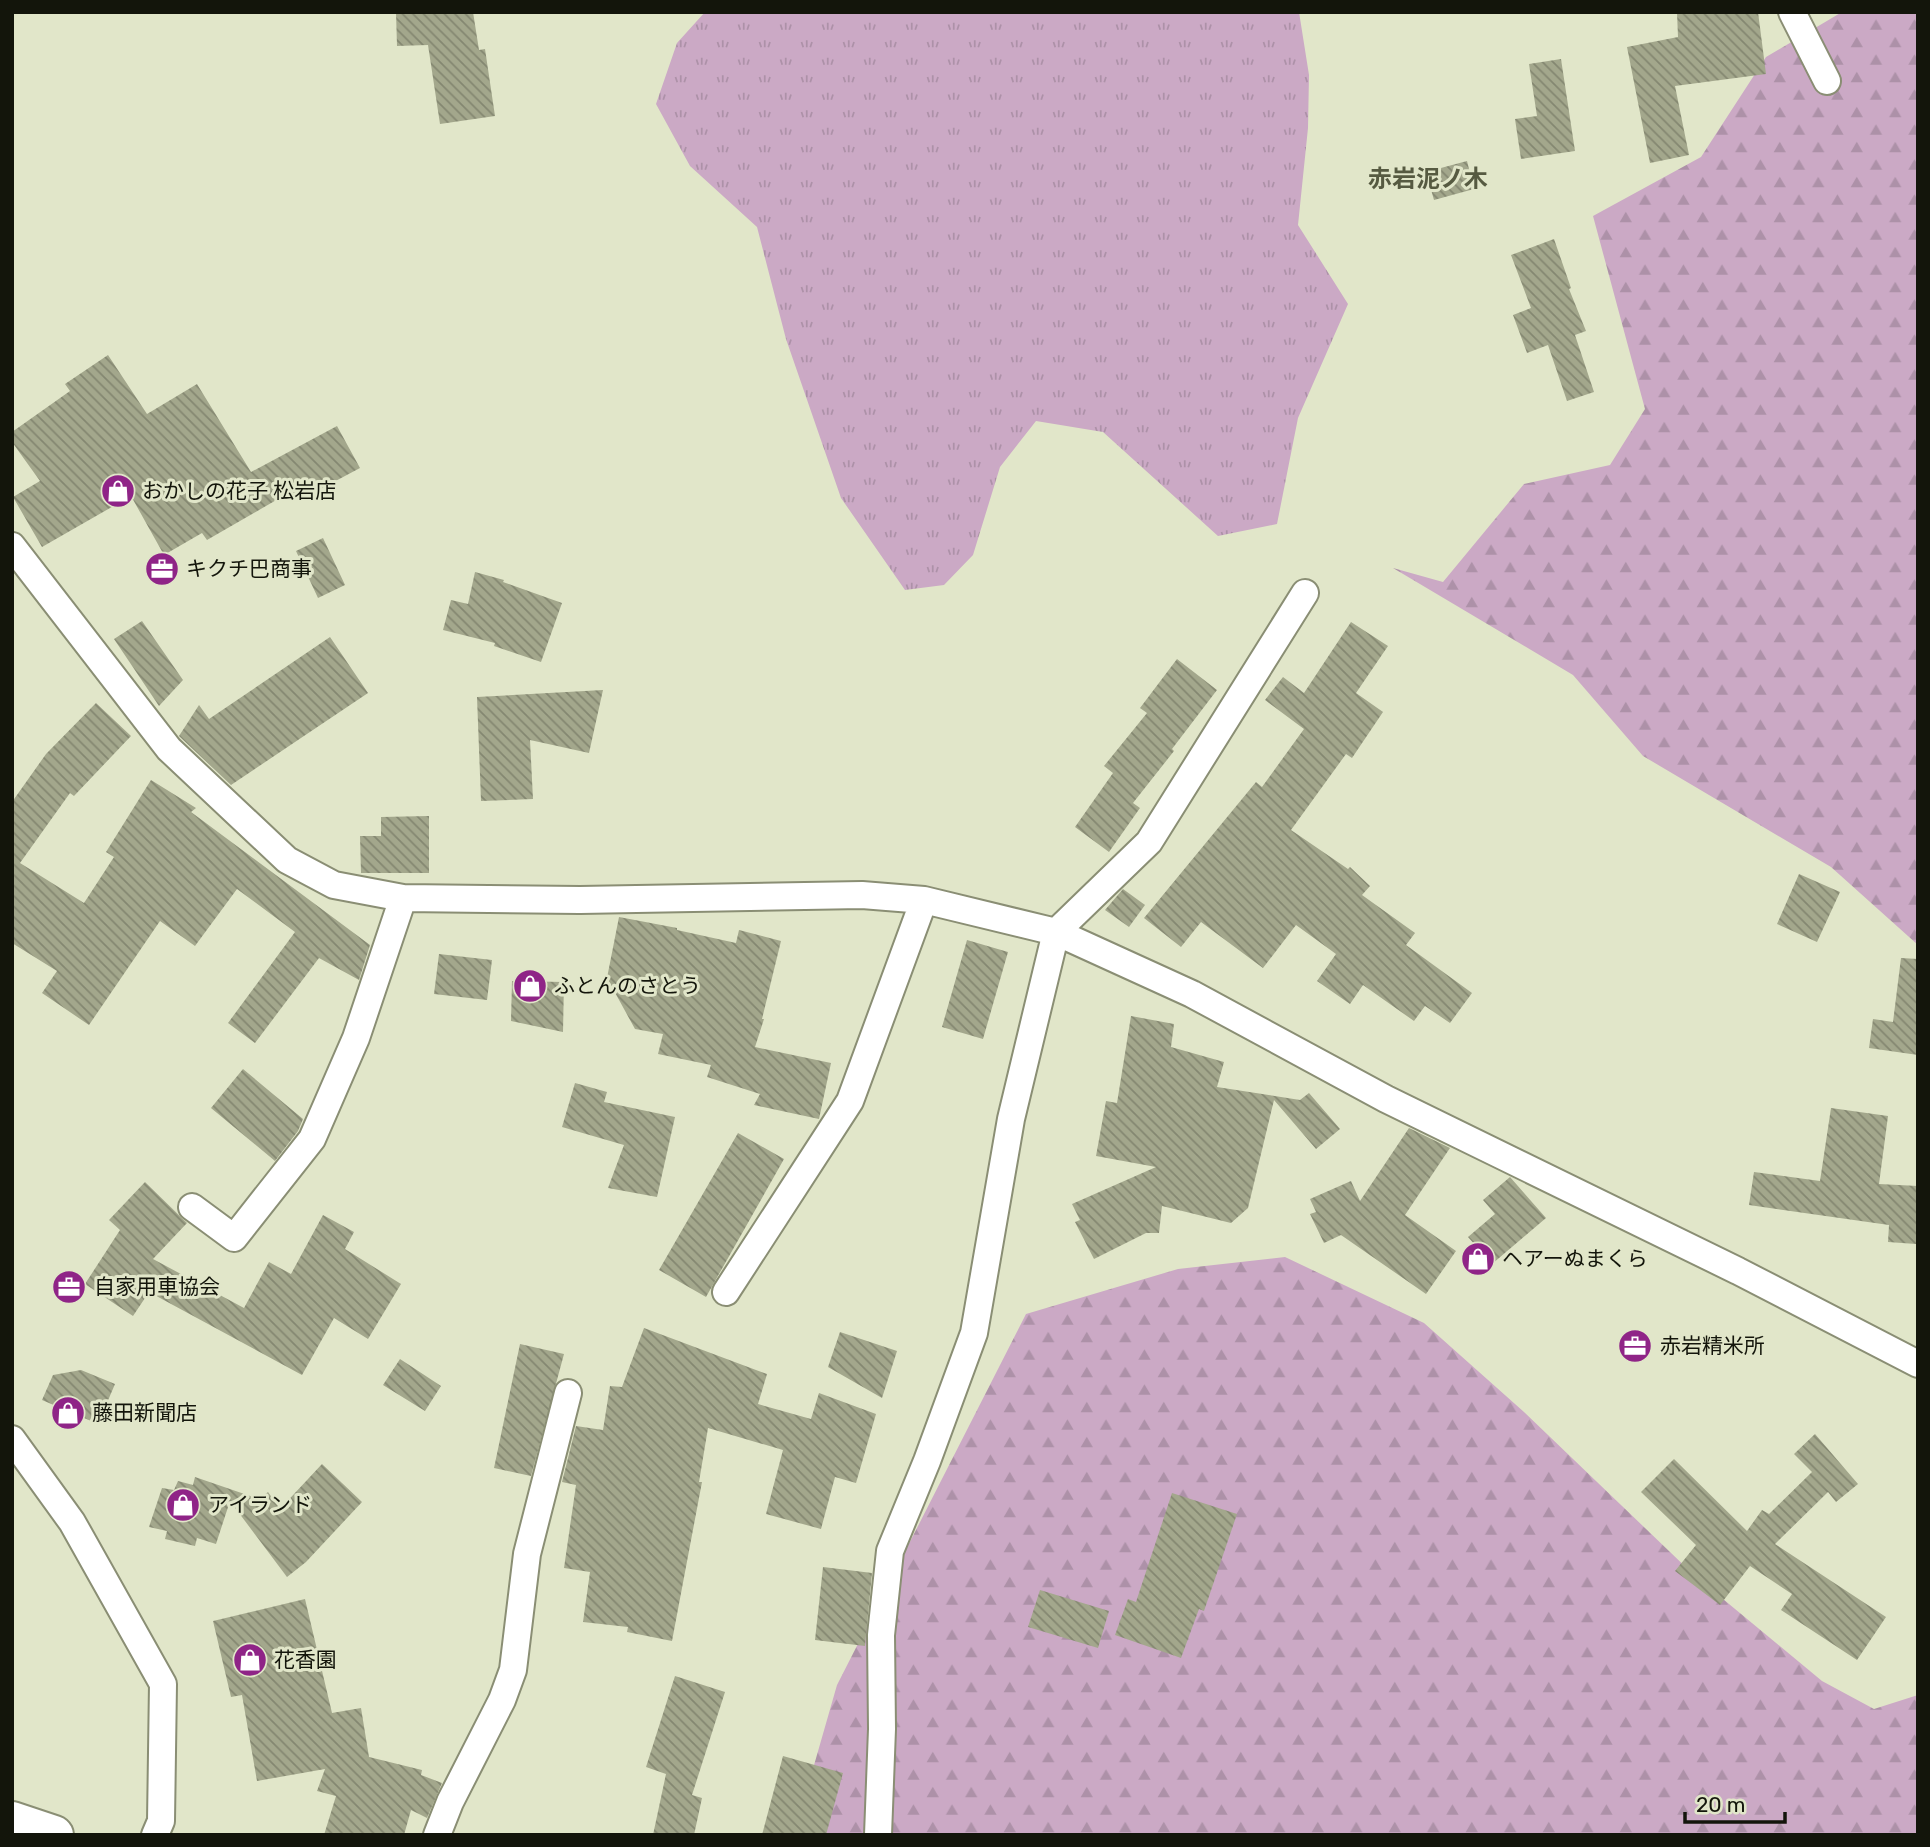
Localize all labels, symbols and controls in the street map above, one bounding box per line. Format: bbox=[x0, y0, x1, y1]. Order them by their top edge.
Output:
district label: 赤岩泥ノ木 bbox=[1368, 165, 1488, 193]
shop icon: おかしの花子 松岩店 bbox=[99, 472, 137, 510]
place label: おかしの花子 松岩店 bbox=[142, 478, 336, 503]
office icon: キクチ巴商事 bbox=[143, 550, 181, 588]
place label: キクチ巴商事 bbox=[186, 556, 312, 581]
shop icon: ふとんのさとう bbox=[511, 967, 549, 1005]
place label: ふとんのさとう bbox=[554, 973, 701, 998]
shop icon: ヘアーぬまくら bbox=[1459, 1240, 1497, 1278]
place label: ヘアーぬまくら bbox=[1502, 1246, 1648, 1271]
office icon: 自家用車協会 bbox=[50, 1268, 88, 1306]
place label: 自家用車協会 bbox=[94, 1274, 220, 1299]
office icon: 赤岩精米所 bbox=[1616, 1327, 1654, 1365]
place label: 赤岩精米所 bbox=[1660, 1333, 1765, 1358]
shop icon: 藤田新聞店 bbox=[49, 1394, 87, 1432]
place label: 藤田新聞店 bbox=[92, 1400, 197, 1425]
shop icon: アイランド bbox=[164, 1486, 202, 1524]
place label: アイランド bbox=[208, 1492, 312, 1517]
shop icon: 花香園 bbox=[231, 1641, 269, 1679]
place label: 花香園 bbox=[274, 1647, 337, 1672]
scale bar bbox=[1685, 1780, 1785, 1824]
text: 20 m bbox=[1696, 1792, 1745, 1817]

